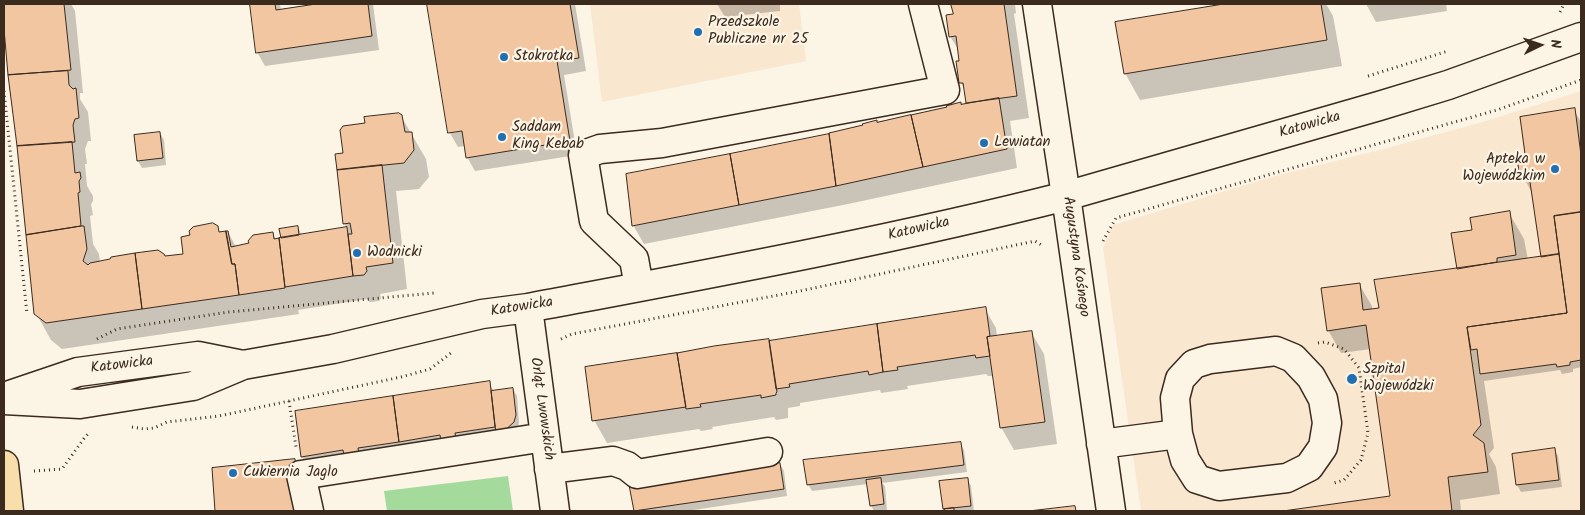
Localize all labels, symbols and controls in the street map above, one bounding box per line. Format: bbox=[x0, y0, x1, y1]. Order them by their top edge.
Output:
place label: Przedszkole Publiczne nr 25 bbox=[708, 14, 808, 49]
north arrow bbox=[1515, 20, 1565, 70]
marker: Przedszkole Publiczne nr 25 bbox=[692, 26, 704, 38]
text: N bbox=[1544, 39, 1566, 49]
place label: Stokrotka bbox=[514, 48, 573, 66]
marker: Stokrotka bbox=[498, 51, 510, 63]
street label: Katowicka bbox=[1277, 109, 1343, 143]
place label: Saddam King Kebab bbox=[512, 119, 584, 154]
marker: Saddam King Kebab bbox=[496, 131, 508, 143]
place label: Lewiatan bbox=[994, 134, 1050, 152]
marker: Lewiatan bbox=[978, 137, 990, 149]
place label: Apteka w Wojewódzkim bbox=[1462, 151, 1545, 186]
marker: Apteka w Wojewódzkim bbox=[1549, 163, 1561, 175]
street label: Augustyna Kośnego bbox=[1058, 196, 1092, 318]
street label: Katowicka bbox=[886, 214, 952, 246]
place label: Wodnicki bbox=[367, 244, 422, 262]
marker: Wodnicki bbox=[351, 247, 363, 259]
street label: Katowicka bbox=[490, 294, 554, 322]
street label: Katowicka bbox=[90, 353, 154, 379]
street label: Orląt Lwowskich bbox=[525, 356, 557, 462]
place label: Szpital Wojewódzki bbox=[1363, 361, 1434, 396]
marker: Szpital Wojewódzki bbox=[1345, 372, 1359, 386]
place label: Cukiernia Jaglo bbox=[243, 464, 338, 482]
marker: Cukiernia Jaglo bbox=[227, 467, 239, 479]

